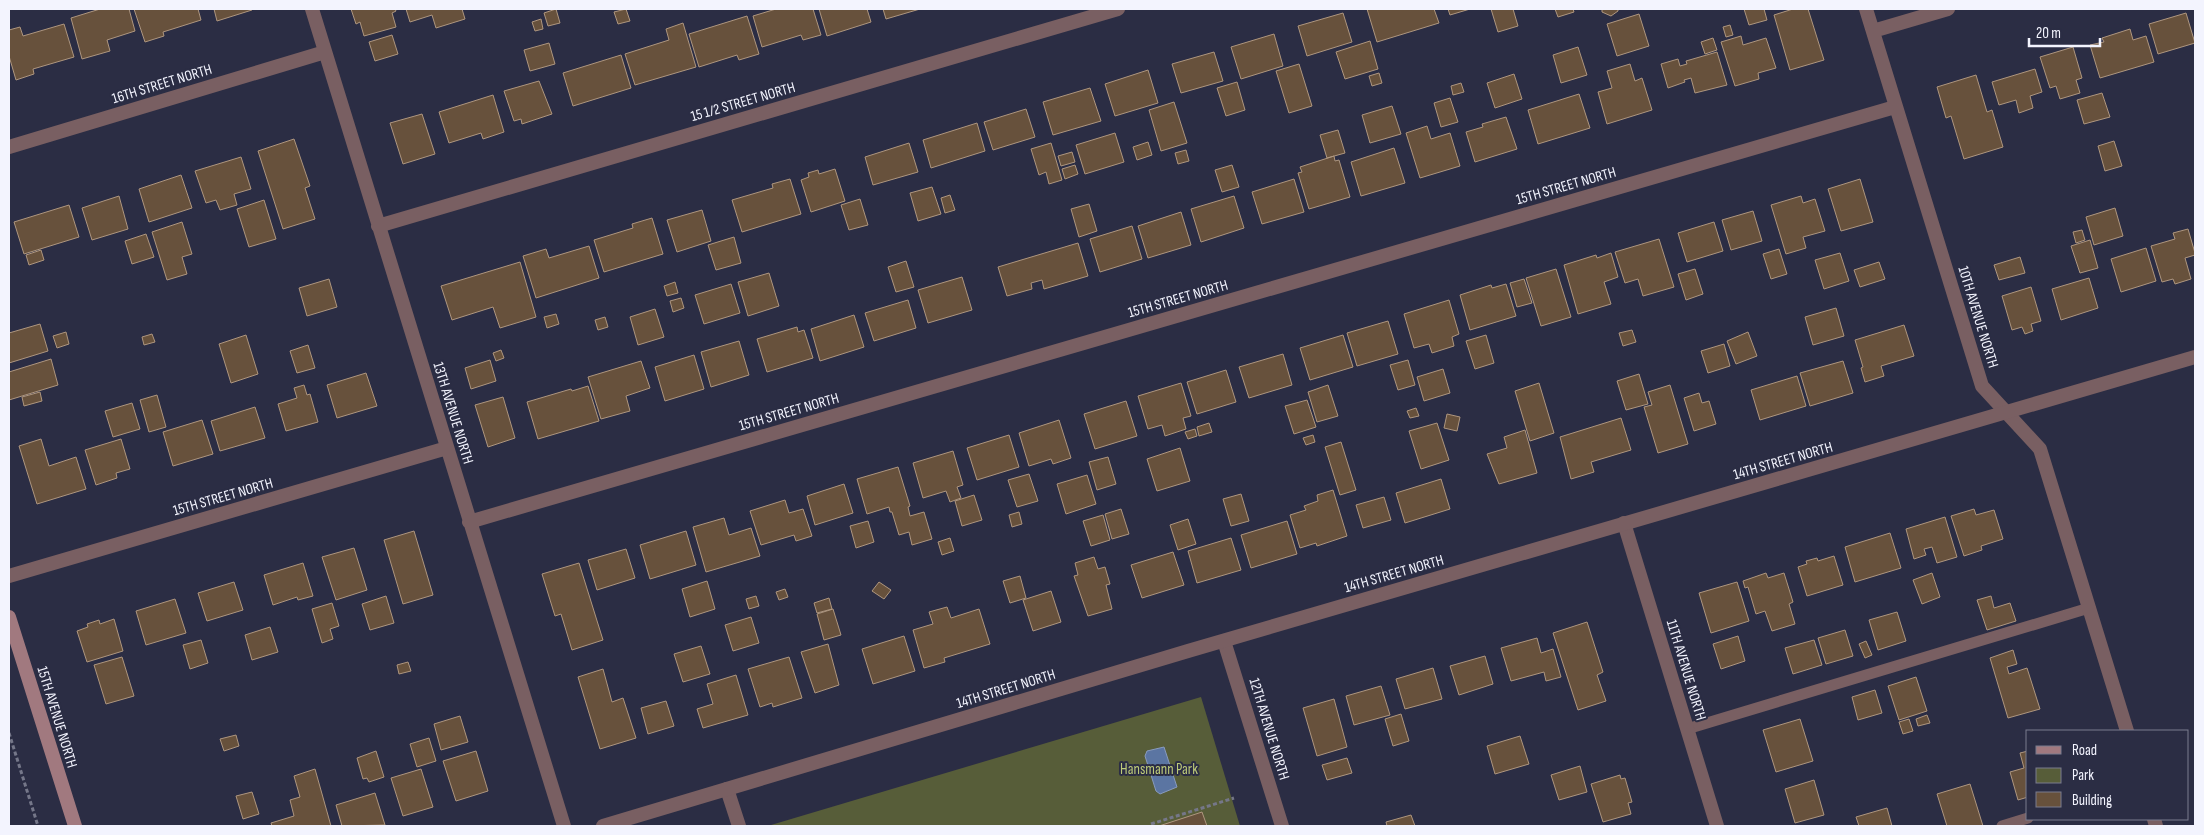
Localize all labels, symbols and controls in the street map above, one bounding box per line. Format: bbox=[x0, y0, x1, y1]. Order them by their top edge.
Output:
scale bar bbox=[2029, 15, 2100, 47]
text: 20 m bbox=[2036, 24, 2061, 43]
street label: 16TH STREET NORTH bbox=[110, 60, 214, 108]
street label: 15 1/2 STREET NORTH bbox=[689, 78, 797, 126]
street label: 15TH STREET NORTH bbox=[1514, 163, 1618, 209]
street label: 10TH AVENUE NORTH bbox=[1953, 264, 2003, 370]
street label: 15TH STREET NORTH bbox=[1126, 276, 1230, 322]
street label: 13TH AVENUE NORTH bbox=[428, 360, 478, 466]
street label: 15TH STREET NORTH bbox=[737, 389, 841, 435]
street label: 14TH STREET NORTH bbox=[1731, 438, 1835, 484]
street label: 15TH STREET NORTH bbox=[171, 474, 275, 520]
street label: 14TH STREET NORTH bbox=[1342, 551, 1446, 597]
street label: 11TH AVENUE NORTH bbox=[1662, 617, 1710, 723]
street label: 15TH AVENUE NORTH bbox=[33, 664, 81, 770]
street label: 14TH STREET NORTH bbox=[954, 665, 1058, 713]
street label: 12TH AVENUE NORTH bbox=[1244, 676, 1294, 782]
legend bbox=[2026, 730, 2189, 820]
text: Road bbox=[2072, 741, 2097, 760]
park label: Hansmann Park bbox=[1120, 760, 1198, 779]
text: Park bbox=[2072, 766, 2094, 785]
text: Building bbox=[2072, 791, 2112, 810]

